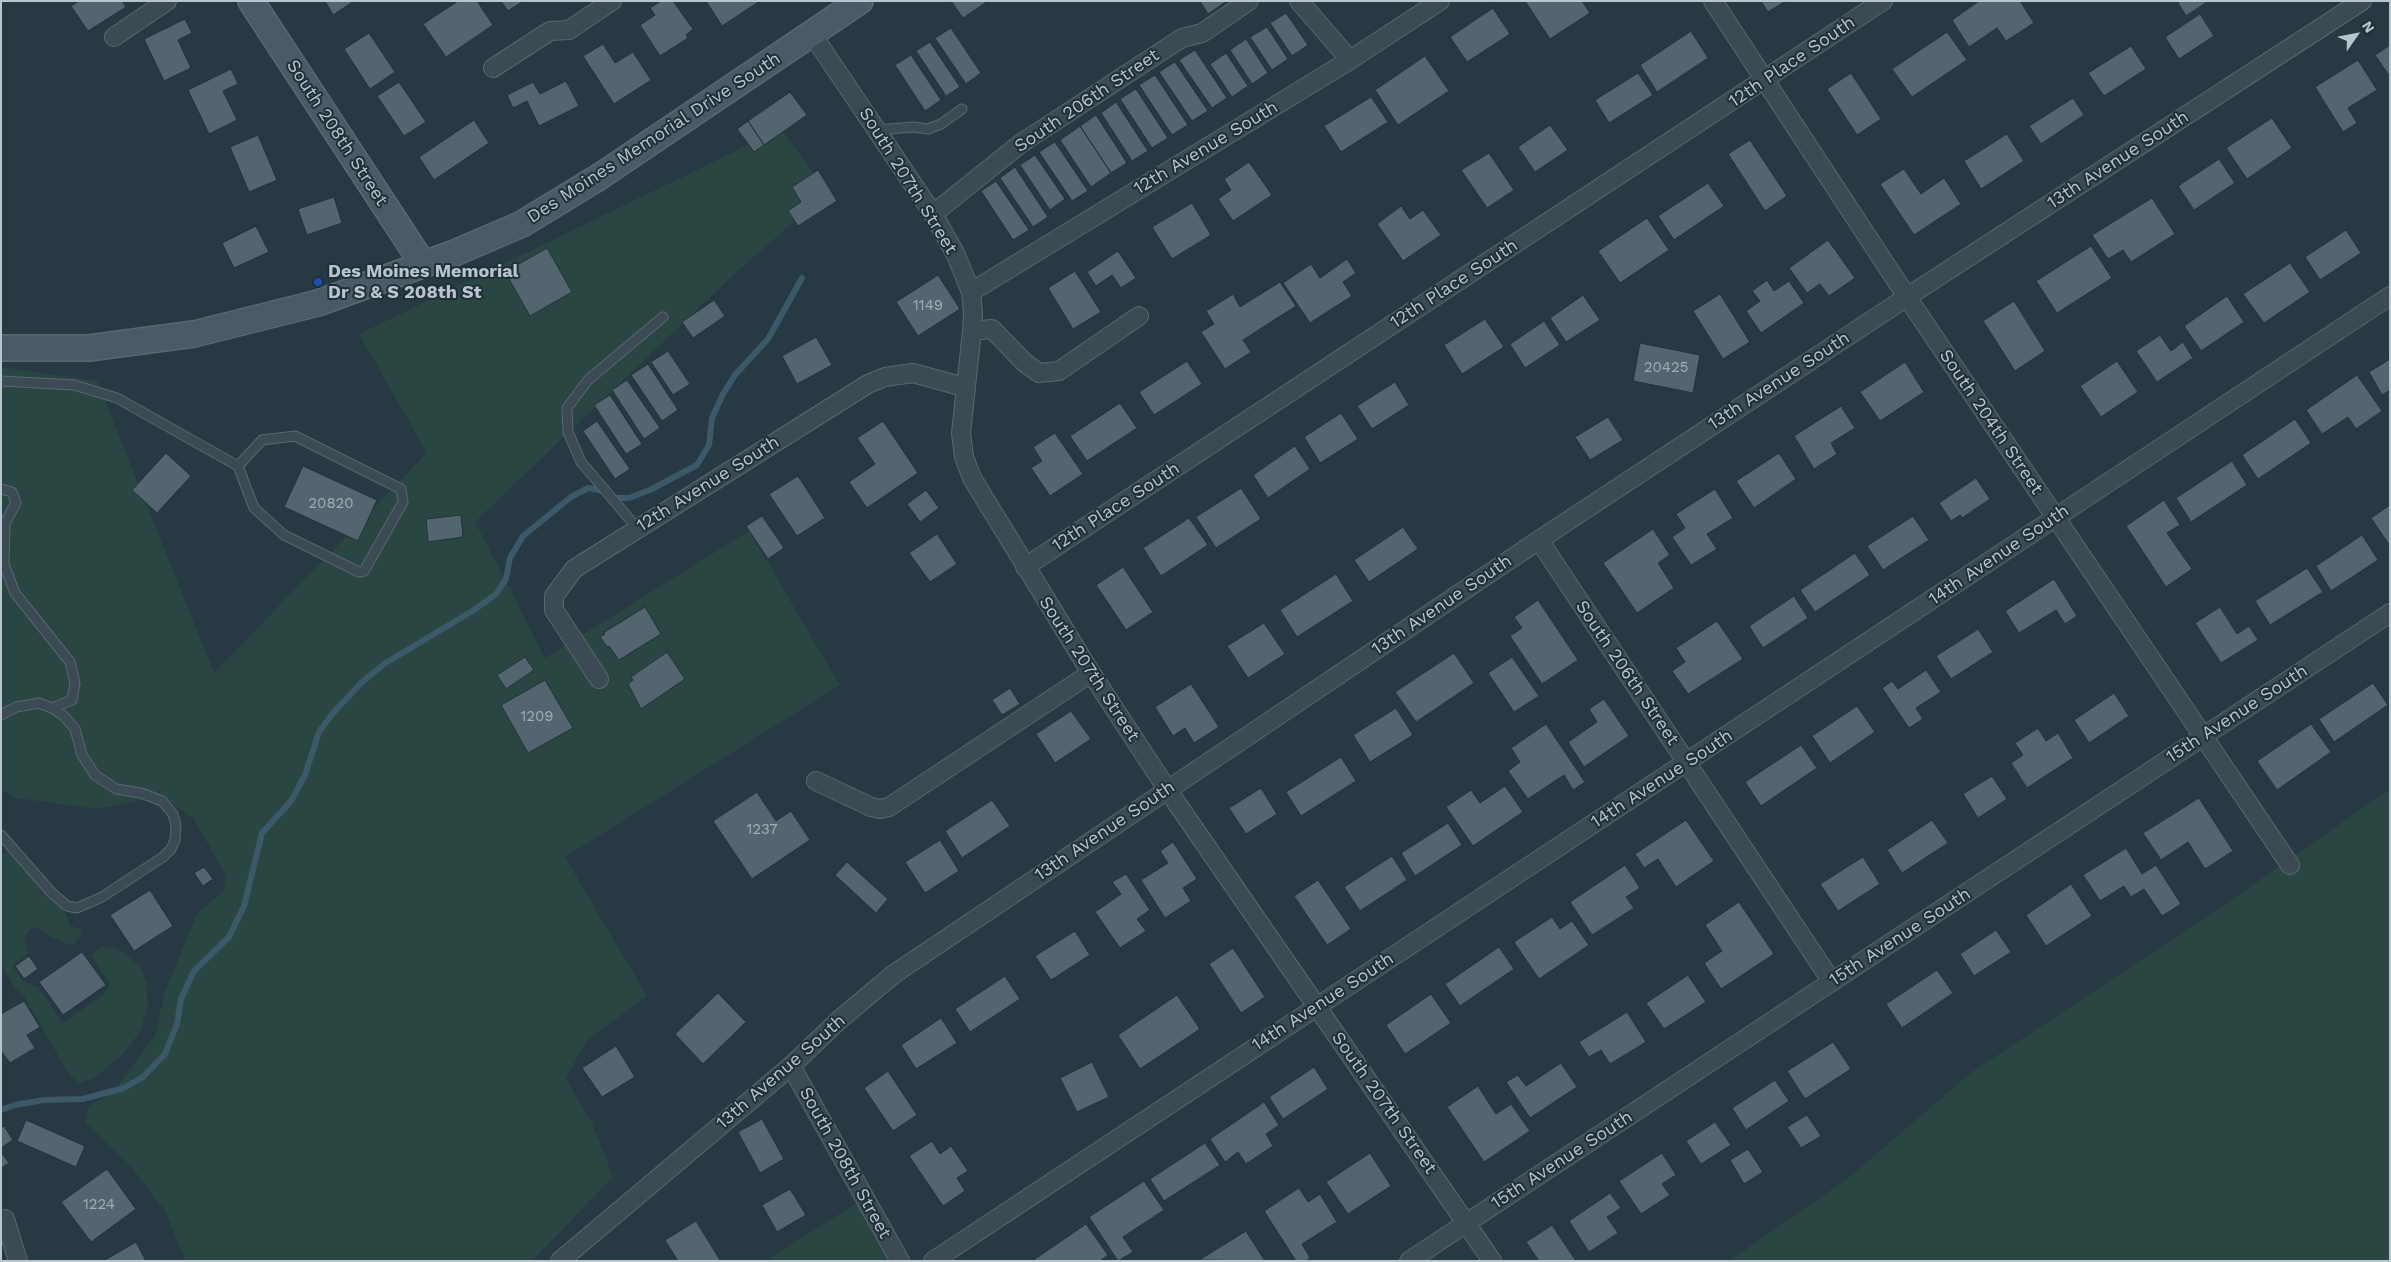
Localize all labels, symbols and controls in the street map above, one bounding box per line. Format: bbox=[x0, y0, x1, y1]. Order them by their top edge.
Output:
north arrow bbox=[2331, 10, 2381, 60]
street label: 12th Place South bbox=[1725, 12, 1859, 112]
text: N bbox=[2359, 18, 2378, 36]
street label: South 206th Street bbox=[1011, 45, 1163, 157]
street label: Des Moines Memorial Drive South bbox=[523, 48, 785, 228]
street label: South 208th Street bbox=[282, 56, 392, 210]
street label: 12th Avenue South bbox=[1130, 96, 1282, 200]
street label: South 207th Street bbox=[854, 104, 962, 258]
street label: 13th Avenue South bbox=[2043, 106, 2193, 214]
street label: 12th Place South bbox=[1386, 235, 1522, 333]
place label: Des Moines Memorial Dr S & S 208th St bbox=[328, 261, 519, 304]
marker: Des Moines Memorial Dr S & S 208th St bbox=[312, 276, 324, 288]
house number: 1149 bbox=[913, 297, 943, 315]
street label: 13th Avenue South bbox=[1704, 327, 1854, 435]
street label: South 204th Street bbox=[1935, 346, 2047, 498]
house number: 20425 bbox=[1644, 359, 1688, 377]
street label: 12th Avenue South bbox=[633, 431, 783, 537]
street label: 12th Place South bbox=[1048, 458, 1184, 556]
house number: 20820 bbox=[308, 495, 354, 513]
street label: 14th Avenue South bbox=[1925, 500, 2073, 610]
street label: 13th Avenue South bbox=[1368, 550, 1516, 660]
street label: South 207th Street bbox=[1034, 592, 1144, 746]
street label: South 206th Street bbox=[1571, 597, 1683, 749]
street label: 15th Avenue South bbox=[2162, 660, 2312, 768]
house number: 1209 bbox=[520, 708, 554, 726]
street label: 14th Avenue South bbox=[1587, 725, 1737, 833]
street label: 13th Avenue South bbox=[1031, 776, 1179, 886]
house number: 1237 bbox=[746, 821, 778, 839]
street label: 15th Avenue South bbox=[1825, 883, 1975, 991]
street label: 14th Avenue South bbox=[1248, 948, 1398, 1056]
street label: 13th Avenue South bbox=[712, 1010, 850, 1134]
street label: South 207th Street bbox=[1327, 1028, 1441, 1178]
street label: South 208th Street bbox=[794, 1083, 896, 1243]
street label: 15th Avenue South bbox=[1487, 1106, 1637, 1214]
house number: 1224 bbox=[83, 1196, 115, 1214]

